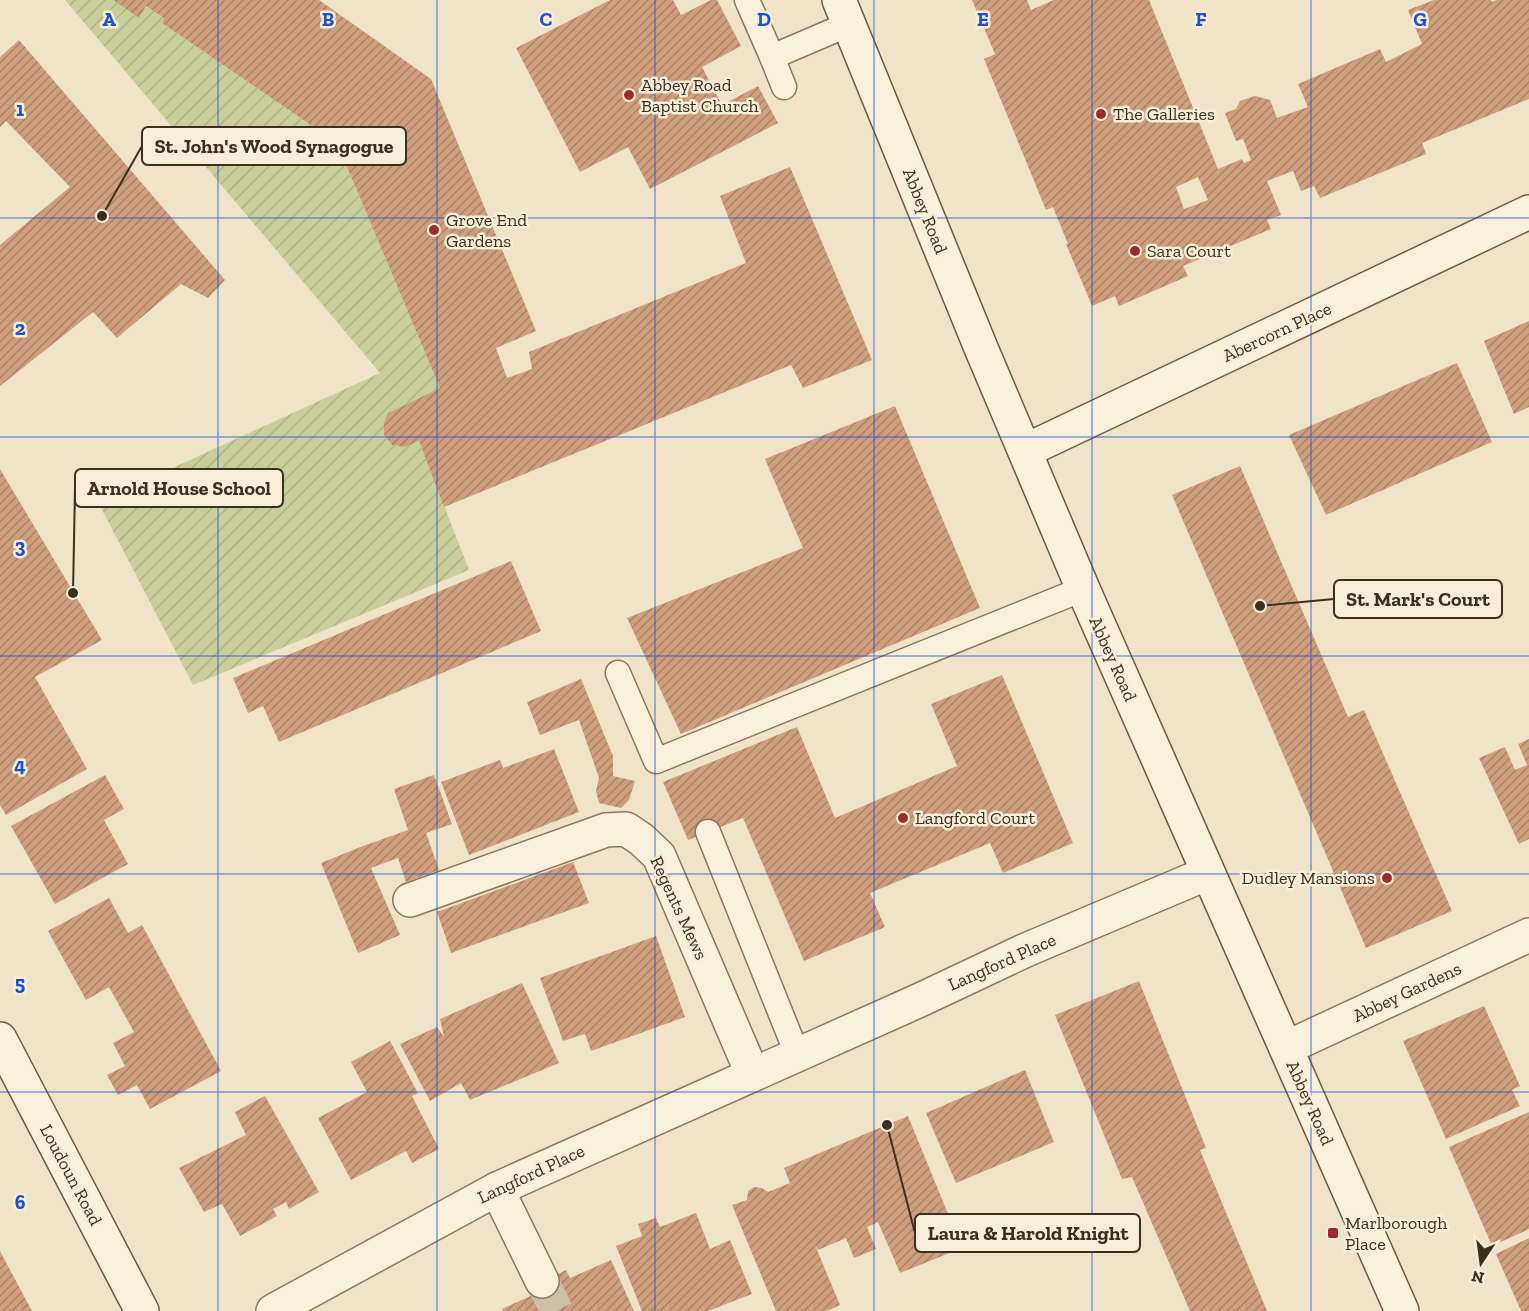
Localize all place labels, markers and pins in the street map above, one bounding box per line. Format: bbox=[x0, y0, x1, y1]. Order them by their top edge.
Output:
place label: Abbey Road Baptist Church bbox=[641, 74, 759, 117]
marker: Abbey Road Baptist Church bbox=[622, 88, 636, 102]
place label: The Galleries bbox=[1113, 103, 1215, 125]
marker: The Galleries bbox=[1094, 107, 1108, 121]
callout: St. John's Wood Synagogue bbox=[142, 127, 406, 165]
place label: Grove End Gardens bbox=[446, 209, 527, 252]
marker: Grove End Gardens bbox=[427, 223, 441, 237]
place label: Sara Court bbox=[1147, 240, 1231, 262]
marker: Sara Court bbox=[1128, 244, 1142, 258]
callout: Arnold House School bbox=[75, 469, 283, 507]
callout: St. Mark's Court bbox=[1334, 580, 1502, 618]
place label: Langford Court bbox=[915, 807, 1036, 829]
marker: Langford Court bbox=[896, 811, 910, 825]
place label: Dudley Mansions bbox=[1241, 867, 1375, 889]
marker: Dudley Mansions bbox=[1380, 871, 1394, 885]
place label: Marlborough Place bbox=[1345, 1212, 1447, 1255]
callout: Laura & Harold Knight bbox=[915, 1214, 1140, 1252]
marker: Marlborough Place bbox=[1326, 1226, 1340, 1240]

